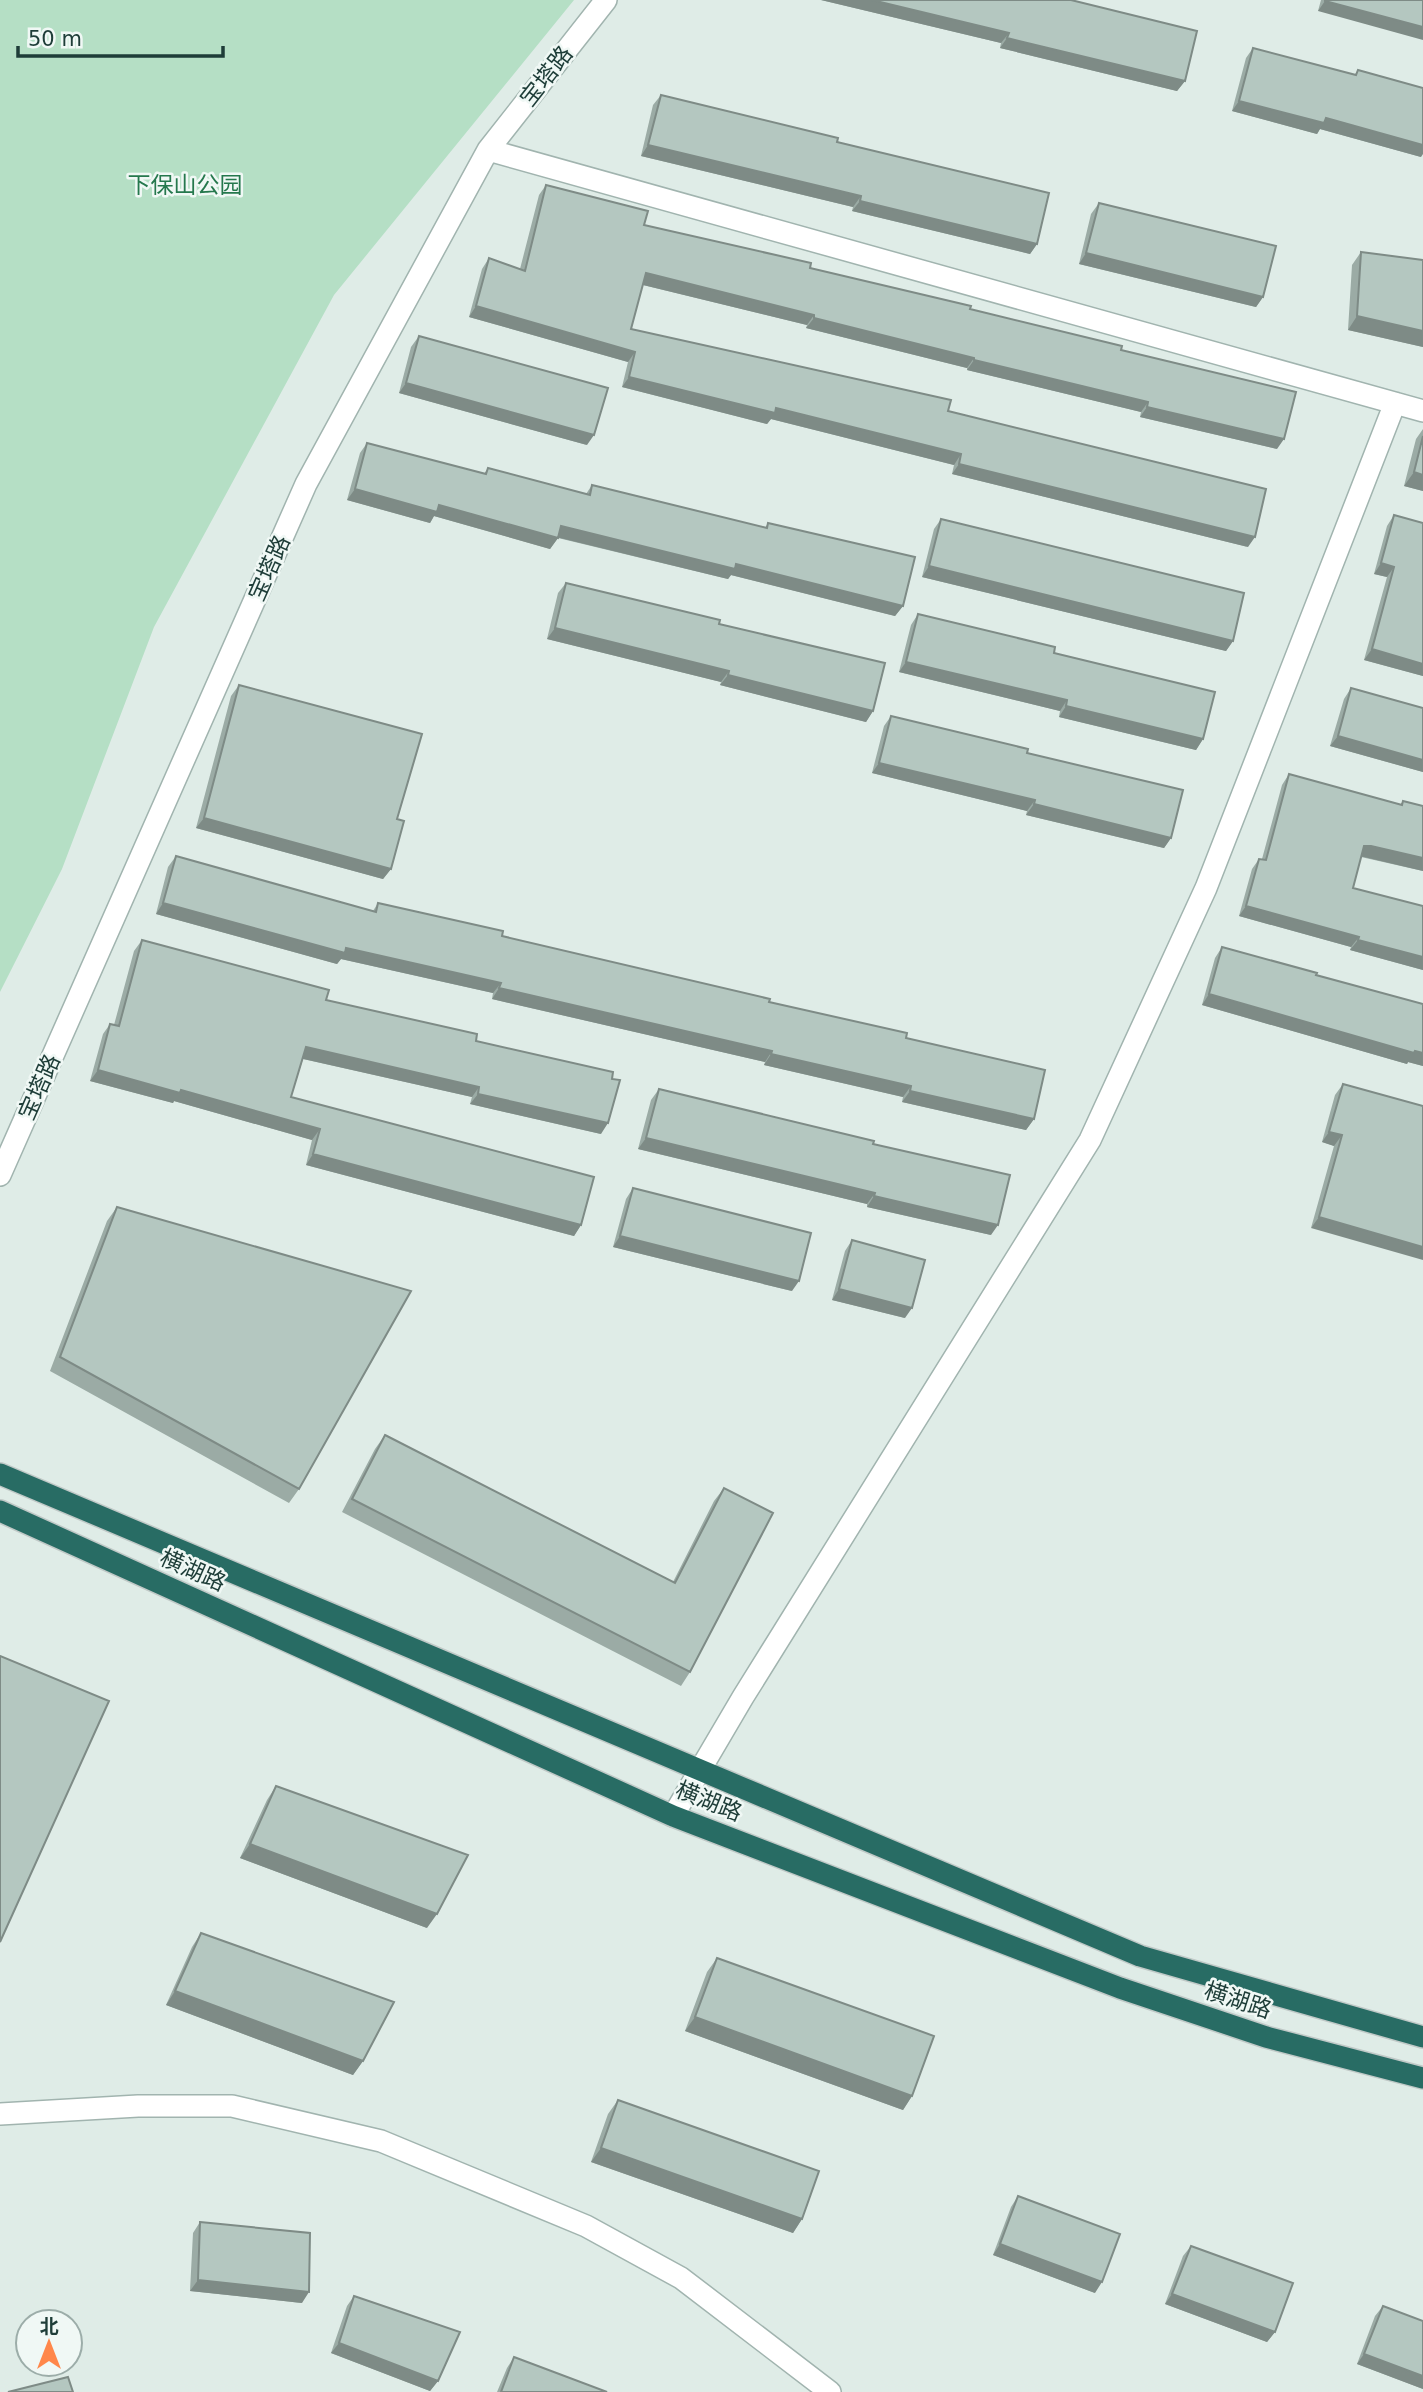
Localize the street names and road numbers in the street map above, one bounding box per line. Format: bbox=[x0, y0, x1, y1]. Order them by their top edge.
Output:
street label: 宝塔路 bbox=[515, 41, 577, 111]
street label: 宝塔路 bbox=[243, 531, 295, 605]
street label: 宝塔路 bbox=[13, 1050, 65, 1124]
street label: 横湖路 bbox=[156, 1544, 230, 1596]
street label: 横湖路 bbox=[672, 1776, 746, 1826]
street label: 横湖路 bbox=[1201, 1977, 1275, 2023]

